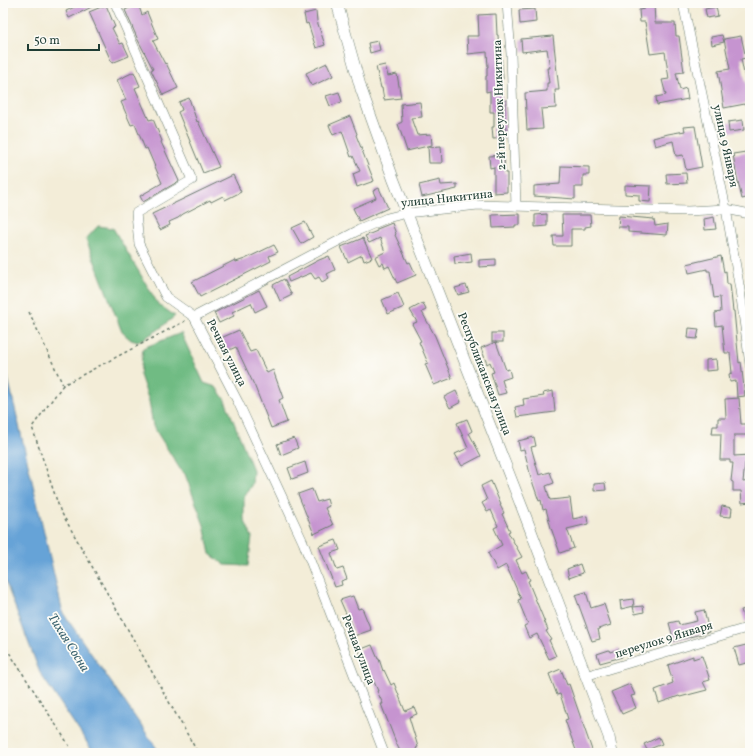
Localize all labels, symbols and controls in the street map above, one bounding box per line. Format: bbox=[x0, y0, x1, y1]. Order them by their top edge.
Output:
scale bar bbox=[28, 26, 99, 52]
text: 50 m bbox=[34, 33, 60, 49]
street label: 2-й переулок Никитина bbox=[490, 39, 510, 171]
street label: улица 9 Января bbox=[708, 103, 742, 189]
street label: улица Никитина bbox=[400, 186, 494, 212]
street label: Республиканская улица bbox=[453, 310, 515, 438]
street label: Речная улица bbox=[202, 316, 250, 390]
water label: Тихая Сосна bbox=[43, 610, 93, 676]
street label: Речная улица bbox=[337, 613, 379, 687]
street label: переулок 9 Января bbox=[613, 618, 715, 662]

